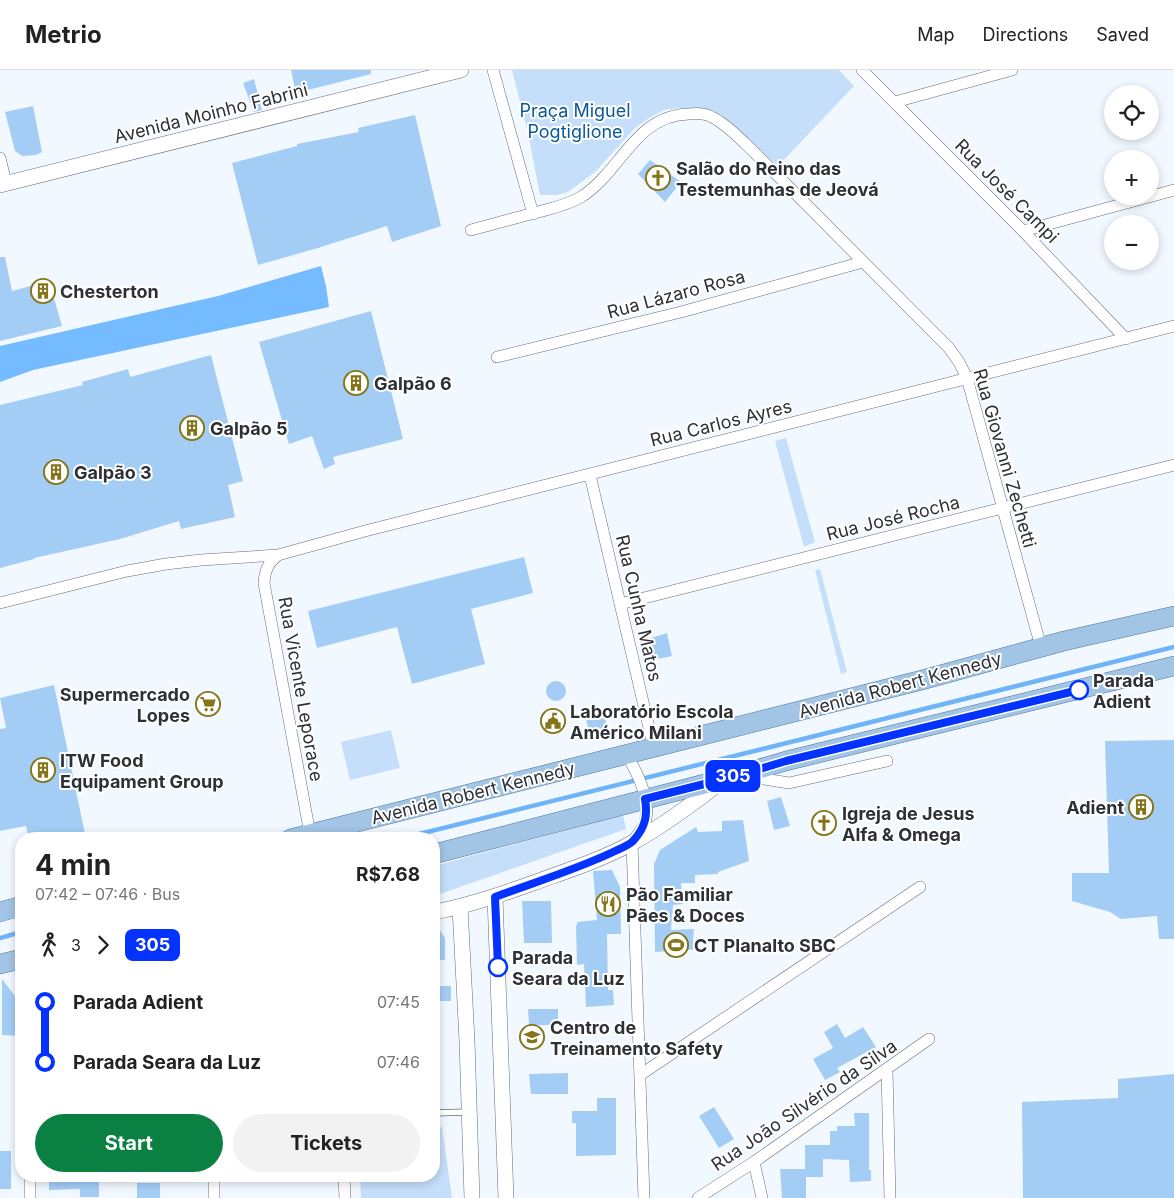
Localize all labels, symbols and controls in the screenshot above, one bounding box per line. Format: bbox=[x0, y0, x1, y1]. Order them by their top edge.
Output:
text: Metrio bbox=[25, 20, 102, 49]
text: Map bbox=[917, 24, 955, 45]
text: Directions bbox=[983, 24, 1068, 45]
text: Saved bbox=[1096, 24, 1149, 45]
street label: Avenida Moinho Fabrini bbox=[112, 79, 310, 147]
map controls bbox=[1104, 85, 1159, 270]
button: locate bbox=[1104, 85, 1159, 140]
park label: Praça Miguel Pogtiglione bbox=[519, 100, 631, 142]
street label: Rua José Campi bbox=[951, 135, 1063, 247]
button: + bbox=[1104, 150, 1159, 205]
place label: Salão do Reino das Testemunhas de Jeová bbox=[676, 158, 879, 200]
church icon: Salão do Reino das Testemunhas de Jeová bbox=[645, 165, 671, 191]
button: − bbox=[1104, 215, 1159, 270]
street label: Rua Lázaro Rosa bbox=[605, 266, 747, 322]
building icon: Chesterton bbox=[30, 278, 56, 304]
place label: Chesterton bbox=[60, 281, 159, 302]
street label: Rua Giovanni Zechetti bbox=[969, 366, 1041, 550]
building icon: Galpão 6 bbox=[343, 370, 369, 396]
place label: Galpão 6 bbox=[374, 373, 452, 394]
street label: Rua Carlos Ayres bbox=[648, 395, 794, 451]
building icon: Galpão 5 bbox=[179, 415, 205, 441]
place label: Galpão 5 bbox=[210, 418, 288, 439]
building icon: Galpão 3 bbox=[43, 459, 69, 485]
place label: Galpão 3 bbox=[74, 462, 152, 483]
street label: Rua José Rocha bbox=[824, 491, 962, 545]
street label: Rua Cunha Matos bbox=[612, 533, 666, 683]
street label: Rua Vicente Leporace bbox=[274, 595, 328, 783]
street label: Avenida Robert Kennedy bbox=[796, 648, 1004, 722]
place label: Parada Adient bbox=[1093, 670, 1154, 712]
marker: Parada Adient bbox=[1069, 680, 1089, 700]
place label: Supermercado Lopes bbox=[60, 684, 190, 726]
supermarket icon: Supermercado Lopes bbox=[195, 691, 221, 717]
place label: Laboratório Escola Américo Milani bbox=[570, 701, 734, 743]
public building icon: Laboratório Escola Américo Milani bbox=[540, 708, 566, 734]
place label: ITW Food Equipament Group bbox=[60, 750, 224, 792]
building icon: ITW Food Equipament Group bbox=[30, 757, 56, 783]
street label: Avenida Robert Kennedy bbox=[369, 758, 577, 828]
line badge: 305 bbox=[704, 760, 762, 792]
text: 305 bbox=[715, 765, 751, 786]
building icon: Adient bbox=[1128, 794, 1154, 820]
place label: Adient bbox=[1066, 797, 1124, 818]
place label: Igreja de Jesus Alfa & Omega bbox=[842, 803, 975, 845]
church icon: Igreja de Jesus Alfa & Omega bbox=[811, 810, 837, 836]
text: 4 min bbox=[35, 848, 111, 882]
text: R$7.68 bbox=[356, 863, 420, 886]
text: 07:42 – 07:46 · Bus bbox=[35, 884, 180, 904]
place label: Pão Familiar Pães & Doces bbox=[626, 884, 745, 926]
restaurant icon: Pão Familiar Pães & Doces bbox=[595, 891, 621, 917]
icon: walk bbox=[35, 931, 63, 959]
icon: forward bbox=[89, 931, 117, 959]
sports icon: CT Planalto SBC bbox=[663, 932, 689, 958]
text: 305 bbox=[135, 934, 170, 955]
text: 3 bbox=[71, 935, 81, 955]
place label: CT Planalto SBC bbox=[694, 935, 836, 956]
place label: Parada Seara da Luz bbox=[512, 947, 625, 989]
marker: Parada Seara da Luz bbox=[488, 957, 508, 977]
text: Parada Adient bbox=[73, 991, 203, 1014]
text: 07:45 bbox=[377, 992, 420, 1012]
place label: Centro de Treinamento Safety bbox=[550, 1017, 723, 1059]
school or university icon: Centro de Treinamento Safety bbox=[519, 1024, 545, 1050]
street label: Rua João Silvério da Silva bbox=[707, 1035, 901, 1175]
text: Parada Seara da Luz bbox=[73, 1051, 261, 1074]
text: 07:46 bbox=[377, 1052, 420, 1072]
button: Start bbox=[35, 1114, 223, 1172]
button: Tickets bbox=[233, 1114, 420, 1172]

